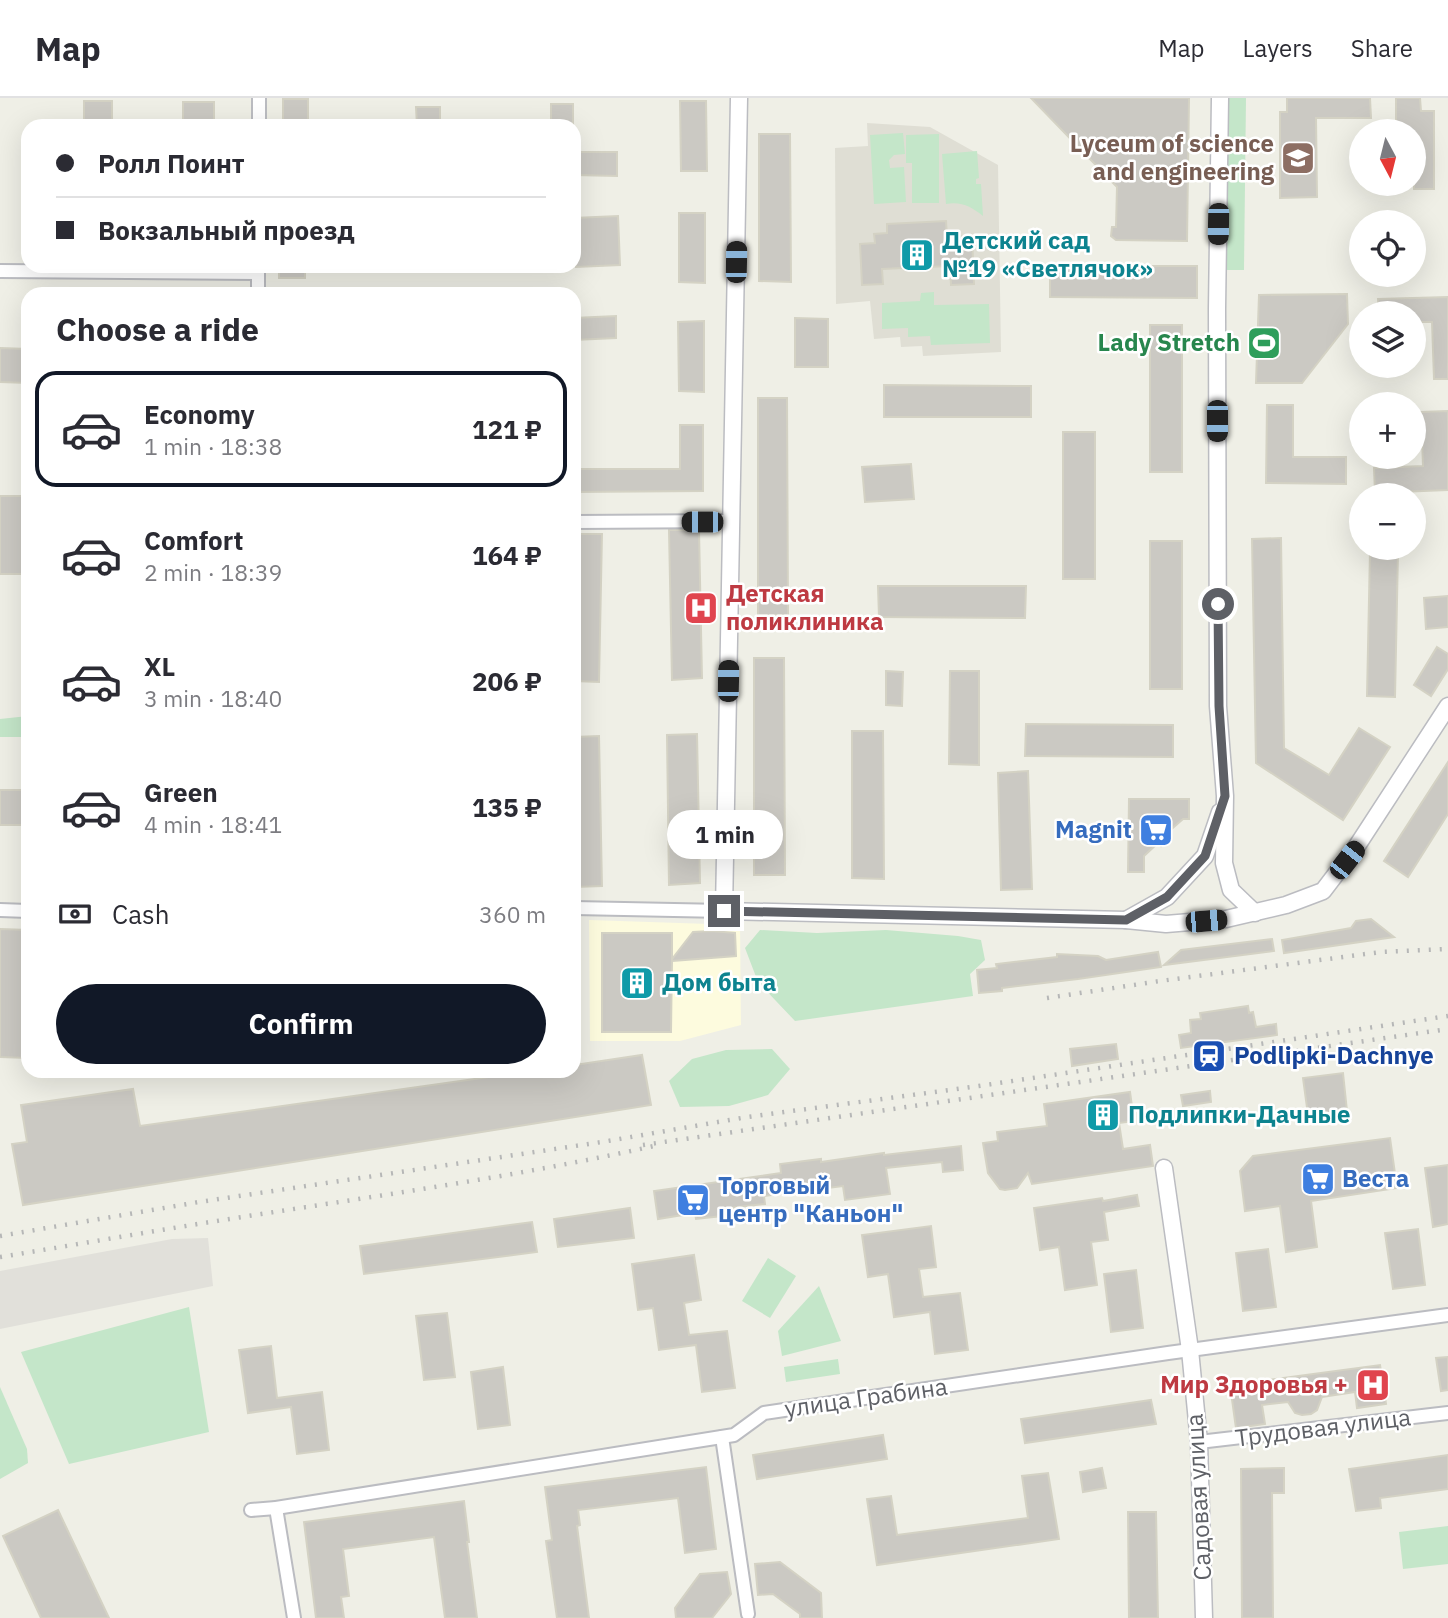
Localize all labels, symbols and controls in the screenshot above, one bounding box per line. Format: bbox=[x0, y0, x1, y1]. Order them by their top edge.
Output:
text: Map bbox=[35, 27, 101, 70]
text: Map bbox=[1158, 32, 1205, 64]
text: Layers bbox=[1243, 32, 1313, 64]
text: Share bbox=[1351, 32, 1413, 64]
north arrow bbox=[1349, 119, 1426, 196]
map controls bbox=[1349, 119, 1426, 560]
place label: Lyceum of science and engineering bbox=[1070, 127, 1275, 187]
school or university icon: Lyceum of science and engineering bbox=[1279, 139, 1317, 177]
text: Ролл Поинт bbox=[98, 146, 245, 180]
car bbox=[1208, 203, 1229, 245]
button: locate bbox=[1349, 210, 1426, 287]
text: Вокзальный проезд bbox=[98, 213, 355, 247]
place label: Детский сад №19 «Светлячок» bbox=[942, 224, 1153, 284]
building icon: Детский сад №19 «Светлячок» bbox=[898, 236, 936, 274]
car bbox=[726, 241, 747, 283]
button: layers bbox=[1349, 301, 1426, 378]
text: Choose a ride bbox=[56, 308, 259, 350]
sports icon: Lady Stretch bbox=[1245, 324, 1283, 362]
place label: Lady Stretch bbox=[1098, 326, 1240, 358]
button: + bbox=[1349, 392, 1426, 469]
text: Economy bbox=[144, 397, 255, 431]
icon: car bbox=[60, 398, 123, 461]
car bbox=[1207, 400, 1228, 442]
text: 121 ₽ bbox=[472, 412, 542, 446]
text: 1 min · 18:38 bbox=[144, 431, 282, 461]
button: − bbox=[1349, 483, 1426, 560]
car bbox=[682, 512, 724, 533]
text: Comfort bbox=[144, 523, 243, 557]
icon: car bbox=[60, 524, 123, 587]
text: 164 ₽ bbox=[472, 538, 542, 572]
text: 2 min · 18:39 bbox=[144, 557, 282, 587]
place label: Детская поликлиника bbox=[726, 577, 884, 637]
route start bbox=[1202, 588, 1234, 620]
hospital icon: Детская поликлиника bbox=[682, 589, 720, 627]
text: XL bbox=[144, 649, 175, 683]
icon: car bbox=[60, 650, 123, 713]
car bbox=[718, 660, 739, 702]
text: 206 ₽ bbox=[472, 664, 542, 698]
text: 3 min · 18:40 bbox=[144, 683, 282, 713]
text: Green bbox=[144, 775, 218, 809]
icon: car bbox=[60, 776, 123, 839]
text: 135 ₽ bbox=[472, 790, 542, 824]
text: 4 min · 18:41 bbox=[144, 809, 282, 839]
callout: 1 min bbox=[666, 810, 782, 858]
supermarket icon: Magnit bbox=[1137, 811, 1175, 849]
place label: Magnit bbox=[1055, 813, 1132, 845]
text: 1 min bbox=[695, 819, 755, 849]
car bbox=[1326, 837, 1369, 883]
icon: cash bbox=[56, 895, 94, 933]
route end bbox=[708, 895, 740, 927]
text: Cash bbox=[112, 897, 169, 931]
text: 360 m bbox=[479, 899, 546, 929]
car bbox=[1185, 909, 1228, 933]
building icon: Дом быта bbox=[618, 964, 656, 1002]
place label: Дом быта bbox=[662, 966, 776, 998]
button: Confirm bbox=[56, 984, 546, 1064]
station icon: Podlipki-Dachnye bbox=[1190, 1037, 1228, 1075]
place label: Podlipki-Dachnye bbox=[1234, 1039, 1434, 1071]
building icon: Подлипки-Дачные bbox=[1084, 1096, 1122, 1134]
place label: Подлипки-Дачные bbox=[1128, 1098, 1351, 1130]
supermarket icon: Веста bbox=[1299, 1160, 1337, 1198]
place label: Веста bbox=[1342, 1162, 1409, 1194]
place label: Торговый центр "Каньон" bbox=[718, 1169, 903, 1229]
supermarket icon: Торговый центр "Каньон" bbox=[674, 1181, 712, 1219]
hospital icon: Мир Здоровья + bbox=[1354, 1366, 1392, 1404]
place label: Мир Здоровья + bbox=[1160, 1368, 1348, 1400]
street label: улица Грабина bbox=[782, 1370, 950, 1424]
street label: Трудовая улица bbox=[1233, 1400, 1413, 1454]
street label: Садовая улица bbox=[1178, 1413, 1218, 1581]

